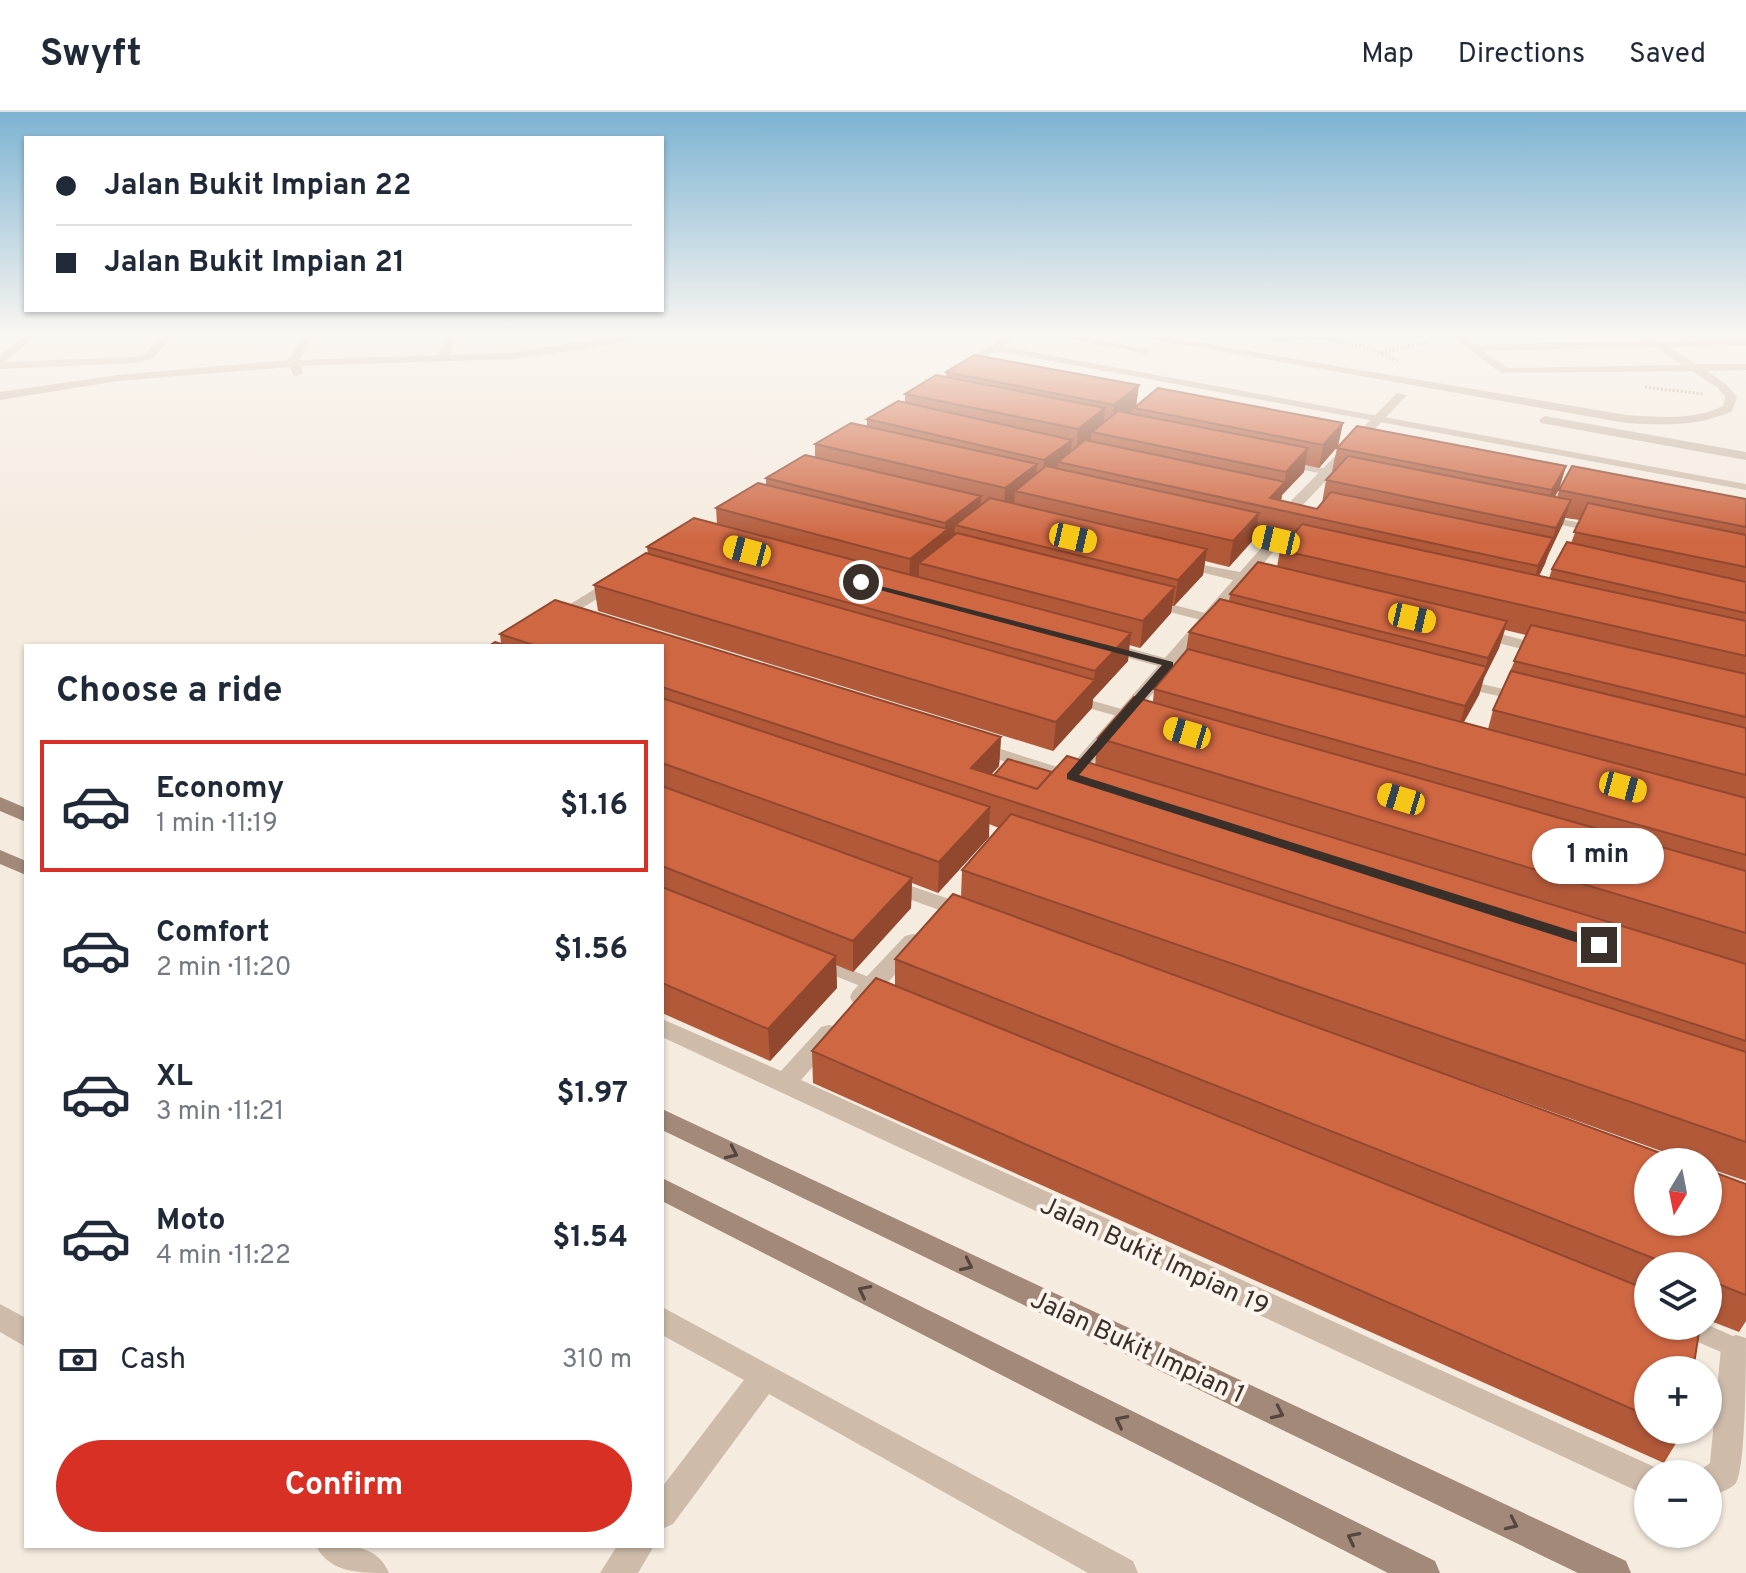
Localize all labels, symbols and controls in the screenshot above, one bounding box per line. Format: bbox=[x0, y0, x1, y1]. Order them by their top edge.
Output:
text: Swyft bbox=[40, 31, 142, 80]
text: Map bbox=[1361, 37, 1414, 73]
text: Directions bbox=[1458, 37, 1585, 73]
text: Saved bbox=[1629, 37, 1706, 73]
text: Jalan Bukit Impian 22 bbox=[104, 168, 411, 205]
text: Jalan Bukit Impian 21 bbox=[104, 245, 405, 282]
car bbox=[1047, 521, 1099, 555]
car bbox=[1250, 523, 1302, 557]
car bbox=[721, 533, 773, 569]
route start bbox=[843, 564, 879, 600]
car bbox=[1386, 601, 1438, 635]
text: Choose a ride bbox=[56, 669, 282, 715]
car bbox=[1161, 715, 1213, 751]
car bbox=[1597, 769, 1649, 805]
icon: car bbox=[60, 770, 132, 842]
text: Economy bbox=[156, 771, 284, 808]
car bbox=[1375, 781, 1427, 817]
text: $1.16 bbox=[560, 788, 628, 825]
text: 1 min · 11:19 bbox=[156, 808, 278, 841]
callout: 1 min bbox=[1533, 829, 1665, 885]
text: 1 min bbox=[1567, 839, 1629, 872]
icon: car bbox=[60, 914, 132, 986]
text: Comfort bbox=[156, 915, 269, 952]
route end bbox=[1581, 927, 1617, 963]
text: $1.56 bbox=[554, 932, 628, 969]
text: 2 min · 11:20 bbox=[156, 952, 291, 985]
icon: car bbox=[60, 1058, 132, 1130]
text: XL bbox=[156, 1059, 193, 1096]
text: $1.97 bbox=[556, 1076, 628, 1113]
text: 3 min · 11:21 bbox=[156, 1096, 284, 1129]
one-way arrow bbox=[724, 1143, 739, 1159]
north arrow bbox=[1634, 1148, 1722, 1236]
map controls bbox=[1634, 1148, 1722, 1548]
street label: Jalan Bukit Impian 19 bbox=[1034, 1190, 1274, 1325]
icon: car bbox=[60, 1202, 132, 1274]
text: Moto bbox=[156, 1203, 226, 1240]
text: $1.54 bbox=[552, 1220, 628, 1257]
text: 4 min · 11:22 bbox=[156, 1240, 291, 1273]
button: layers bbox=[1634, 1252, 1722, 1340]
one-way arrow bbox=[959, 1255, 973, 1271]
street label: Jalan Bukit Impian 1 bbox=[1024, 1284, 1249, 1412]
one-way arrow bbox=[857, 1285, 872, 1301]
icon: cash bbox=[56, 1338, 100, 1382]
text: Cash bbox=[120, 1342, 186, 1379]
text: 310 m bbox=[562, 1344, 632, 1377]
button: + bbox=[1634, 1356, 1722, 1444]
one-way arrow bbox=[1269, 1403, 1284, 1419]
one-way arrow bbox=[1115, 1415, 1130, 1431]
button: Confirm bbox=[56, 1440, 632, 1532]
button: − bbox=[1634, 1460, 1722, 1548]
one-way arrow bbox=[1504, 1515, 1519, 1530]
one-way arrow bbox=[1347, 1532, 1362, 1548]

